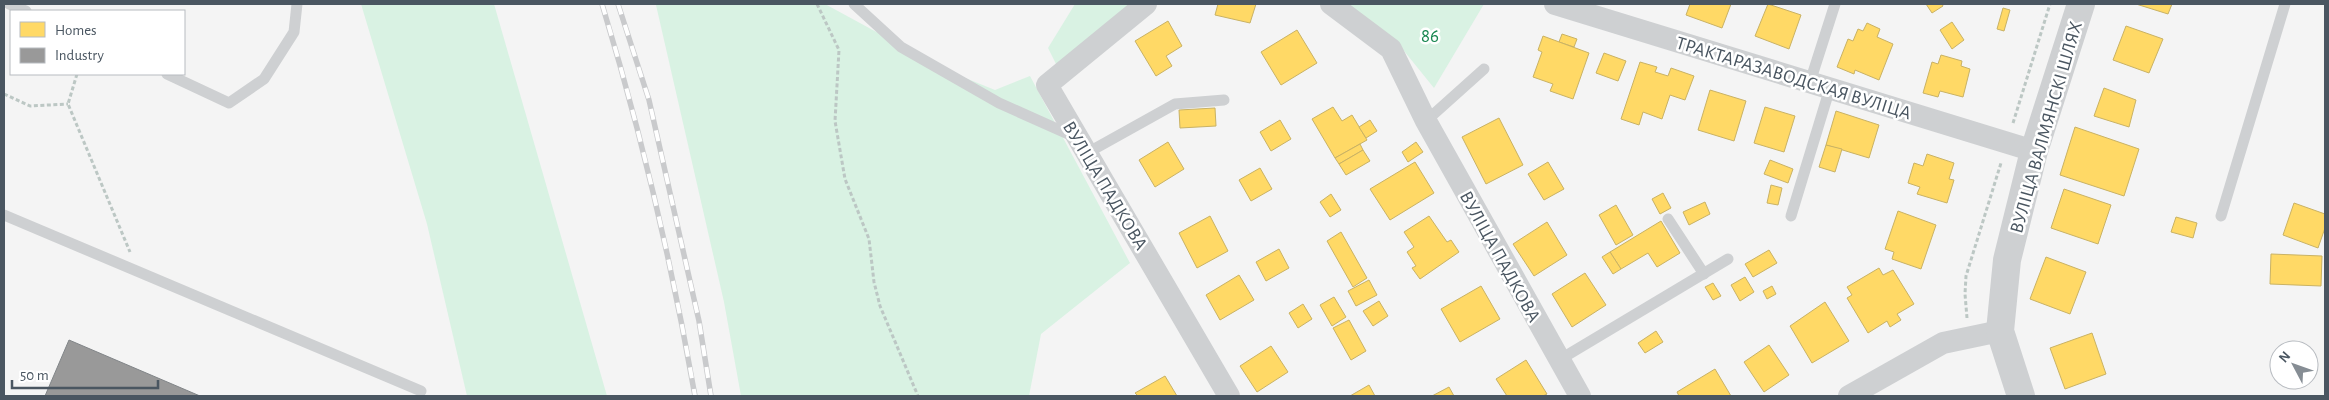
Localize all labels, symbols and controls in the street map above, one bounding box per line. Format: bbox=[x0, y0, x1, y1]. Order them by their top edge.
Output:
legend bbox=[10, 10, 185, 75]
street label: ВУЛІЦА ВАЛМЯНСКІ ШЛЯХ bbox=[2007, 19, 2086, 236]
text: Homes bbox=[55, 23, 97, 38]
park label: 86 bbox=[1421, 27, 1439, 46]
street label: ТРАКТАРАЗАВОДСКАЯ ВУЛІЦА bbox=[1674, 34, 1913, 123]
text: Industry bbox=[55, 48, 104, 63]
street label: ВУЛІЦА ПАДКОВА bbox=[1059, 118, 1151, 253]
street label: ВУЛІЦА ПАДКОВА bbox=[1456, 188, 1544, 325]
north arrow bbox=[2269, 340, 2319, 390]
text: N bbox=[2276, 349, 2293, 365]
scale bar bbox=[12, 358, 159, 390]
text: 50 m bbox=[20, 368, 49, 383]

